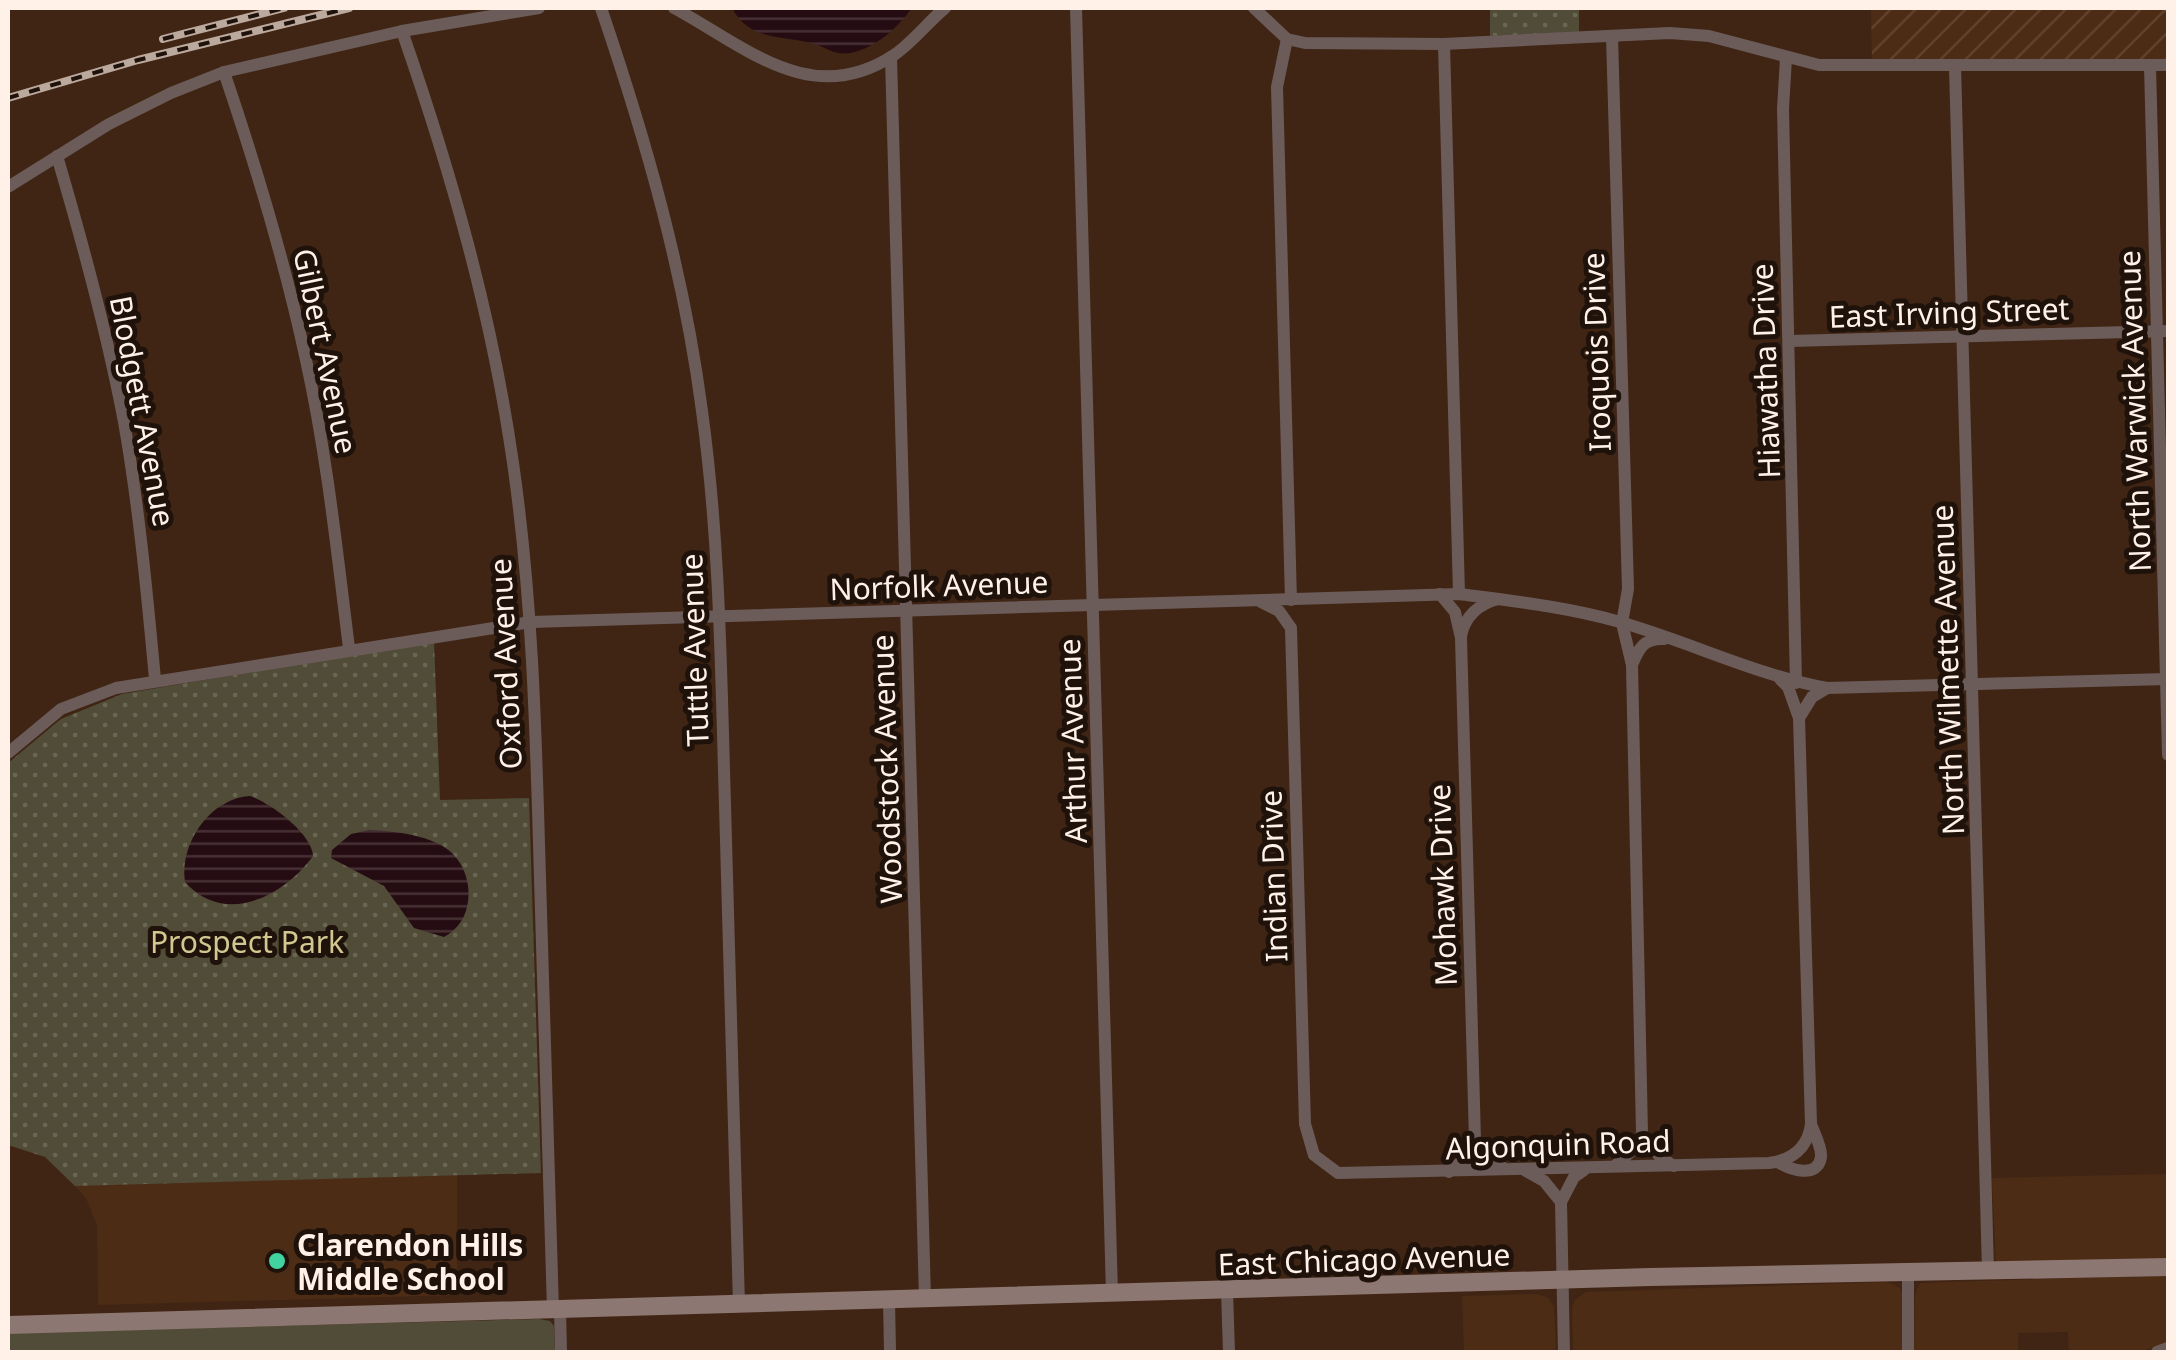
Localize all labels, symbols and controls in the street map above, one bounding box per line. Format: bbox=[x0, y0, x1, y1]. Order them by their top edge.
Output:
street label: Gilbert Avenue bbox=[284, 244, 368, 458]
street label: North Warwick Avenue bbox=[2108, 249, 2160, 573]
street label: Iroquois Drive bbox=[1572, 252, 1620, 452]
street label: Hiawatha Drive bbox=[1741, 263, 1789, 479]
street label: East Irving Street bbox=[1828, 287, 2070, 337]
street label: Blodgett Avenue bbox=[101, 292, 185, 530]
street label: North Wilmette Avenue bbox=[1921, 504, 1973, 836]
street label: Tuttle Avenue bbox=[670, 553, 718, 747]
street label: Oxford Avenue bbox=[479, 558, 531, 770]
street label: Norfolk Avenue bbox=[829, 561, 1049, 609]
street label: Woodstock Avenue bbox=[861, 634, 911, 904]
street label: Arthur Avenue bbox=[1048, 638, 1096, 844]
street label: Mohawk Drive bbox=[1418, 783, 1466, 987]
street label: Indian Drive bbox=[1250, 789, 1296, 963]
park label: Prospect Park bbox=[150, 921, 344, 962]
street label: Algonquin Road bbox=[1445, 1120, 1671, 1168]
place label: Clarendon Hills Middle School bbox=[297, 1224, 523, 1299]
street label: East Chicago Avenue bbox=[1217, 1233, 1511, 1285]
marker: Clarendon Hills Middle School bbox=[266, 1250, 288, 1272]

